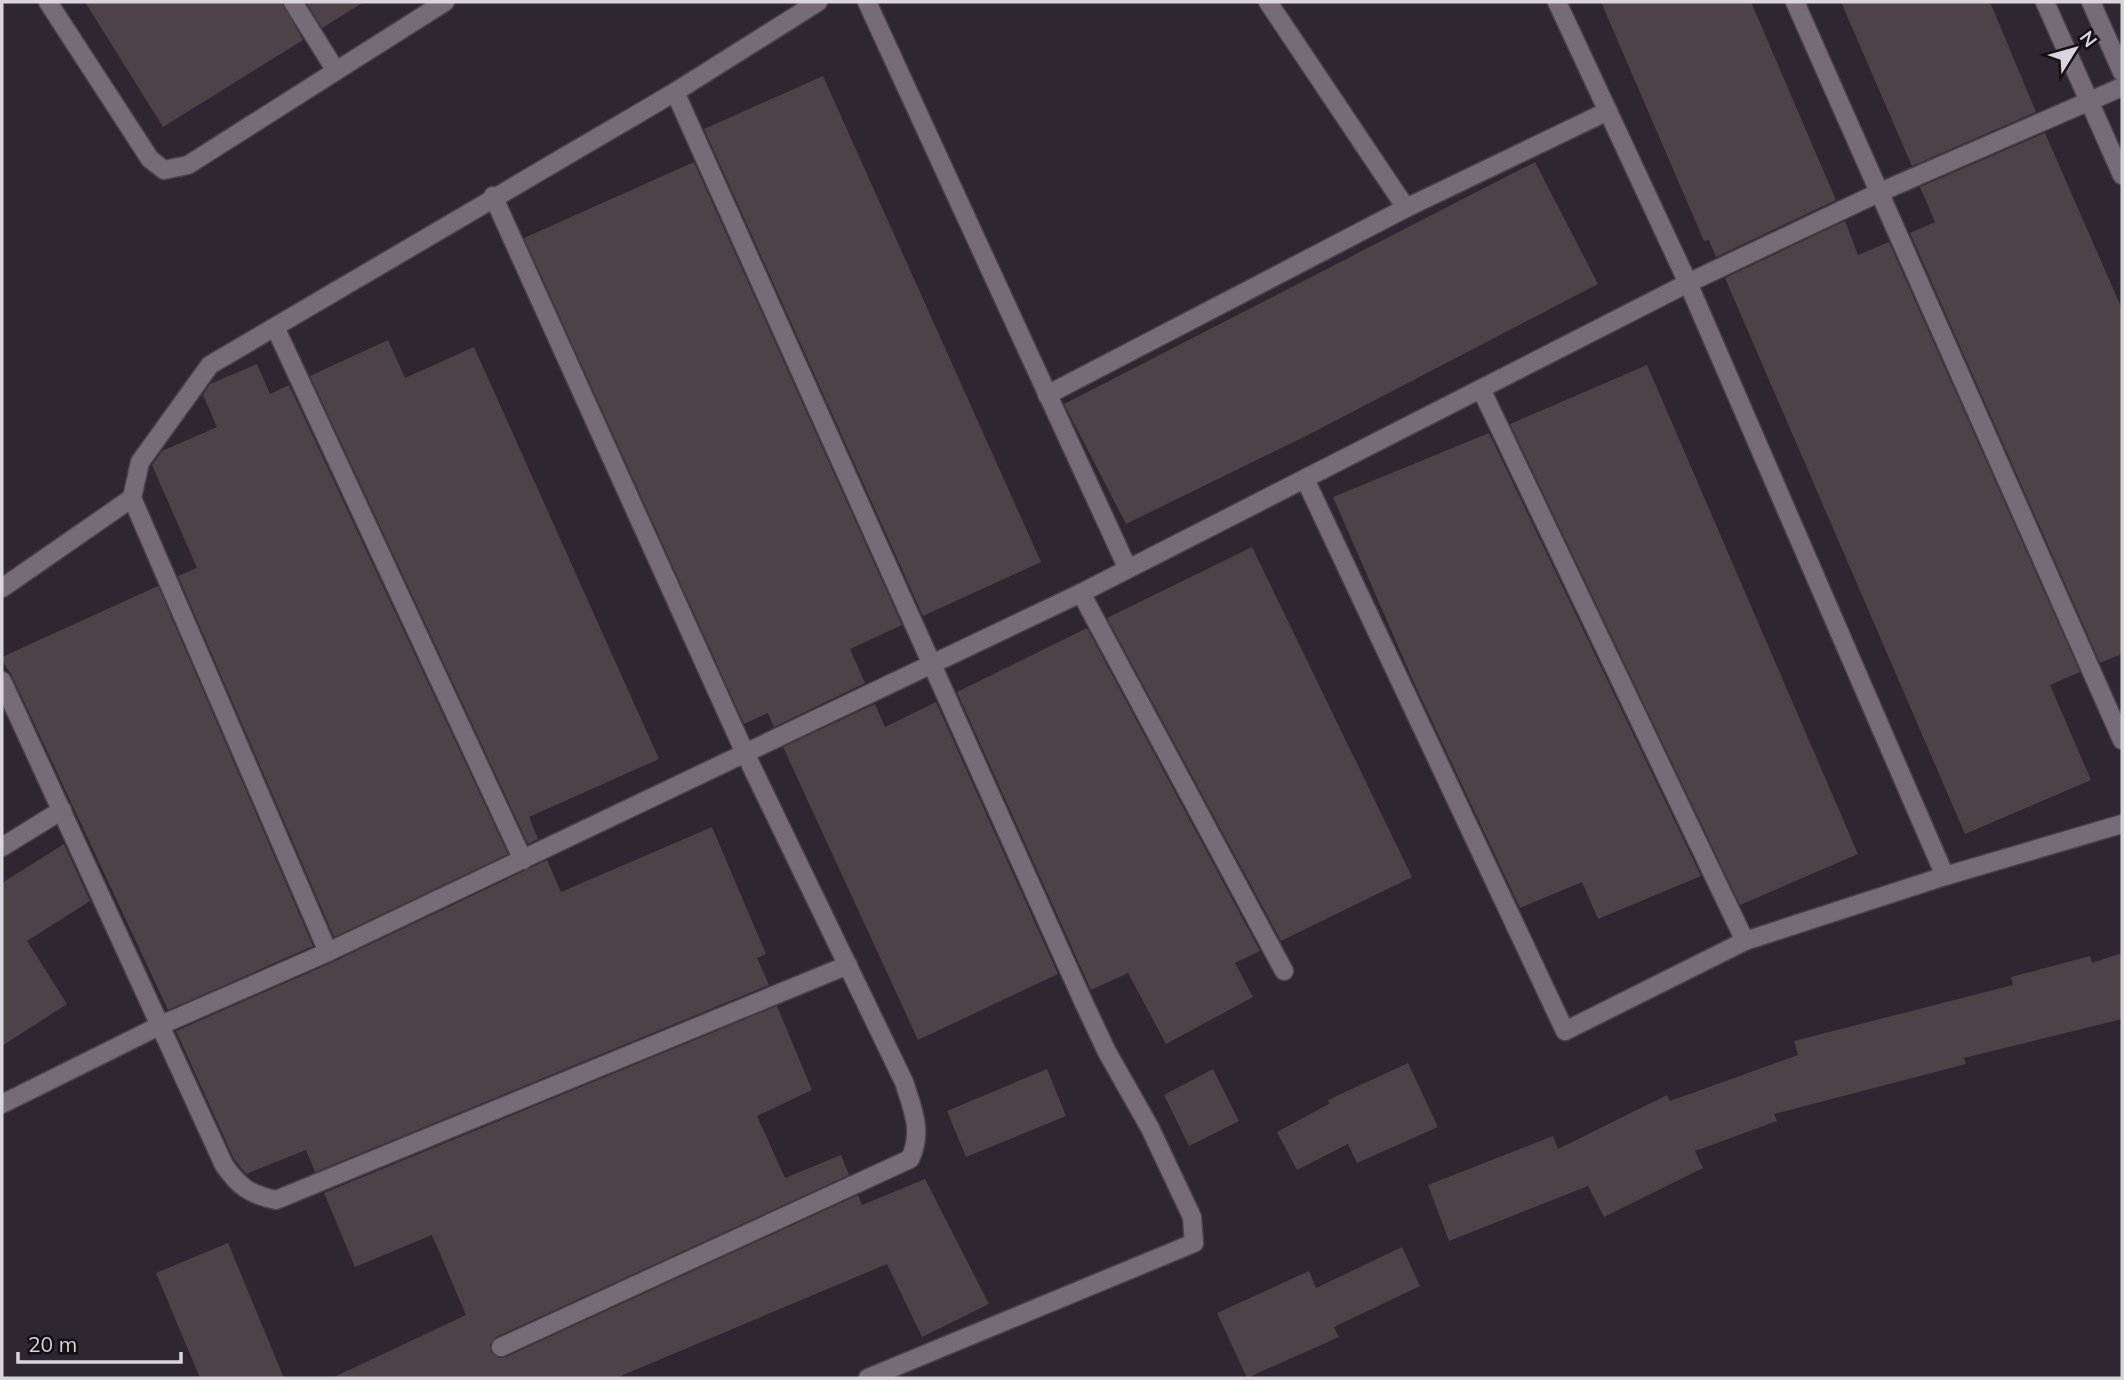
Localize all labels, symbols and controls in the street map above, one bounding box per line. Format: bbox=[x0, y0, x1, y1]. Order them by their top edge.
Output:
north arrow bbox=[2040, 14, 2110, 84]
text: N bbox=[2075, 26, 2102, 52]
scale bar bbox=[18, 1320, 180, 1364]
text: 20 m bbox=[28, 1331, 77, 1357]

